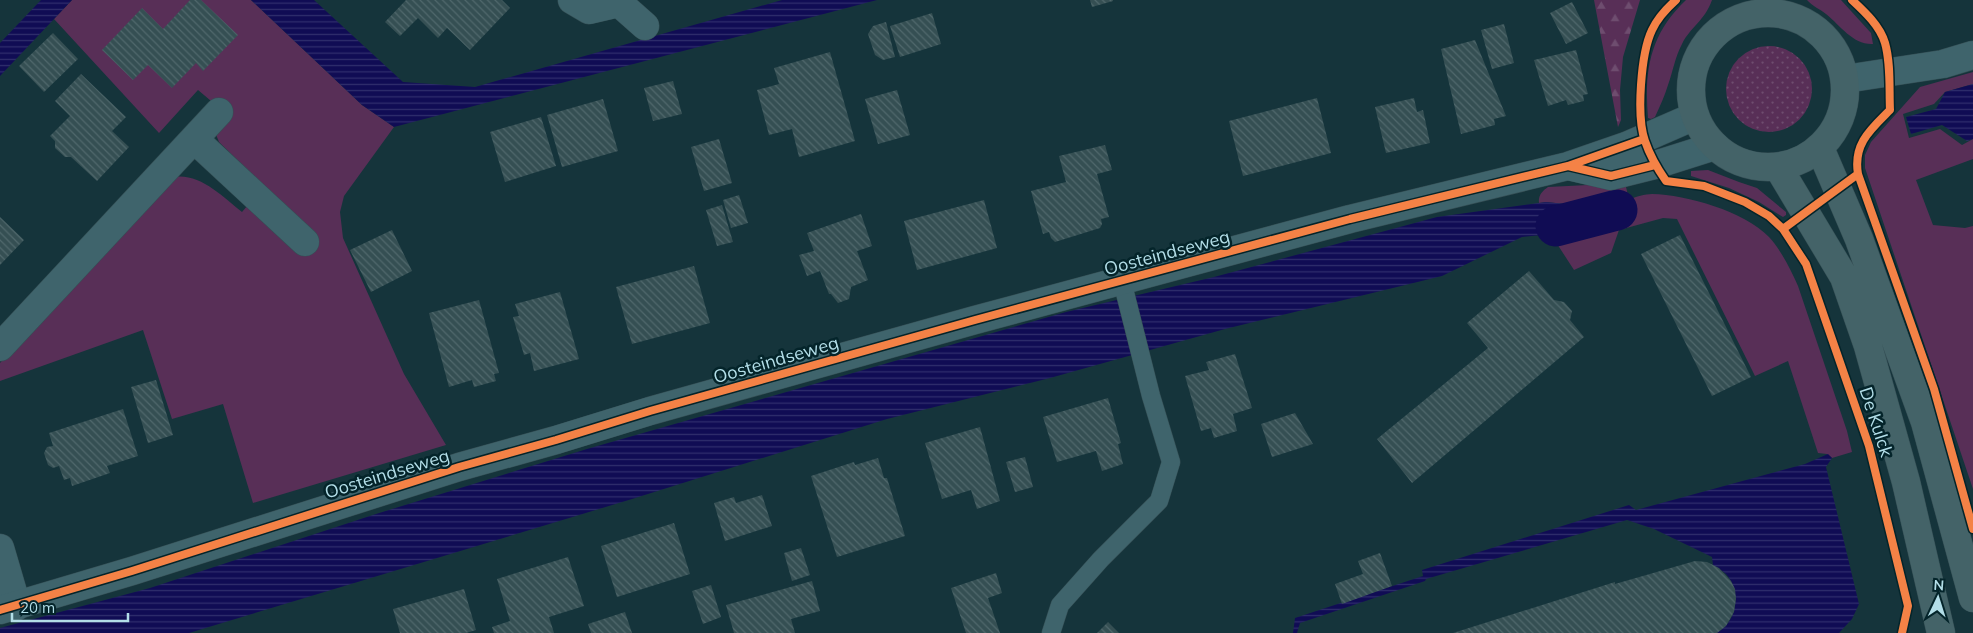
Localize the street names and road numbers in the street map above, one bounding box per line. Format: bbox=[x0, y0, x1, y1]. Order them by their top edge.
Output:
street label: Oosteindseweg bbox=[1101, 225, 1232, 280]
street label: Oosteindseweg bbox=[710, 331, 841, 388]
street label: De Kulck bbox=[1854, 384, 1899, 460]
street label: Oosteindseweg bbox=[322, 444, 452, 503]

